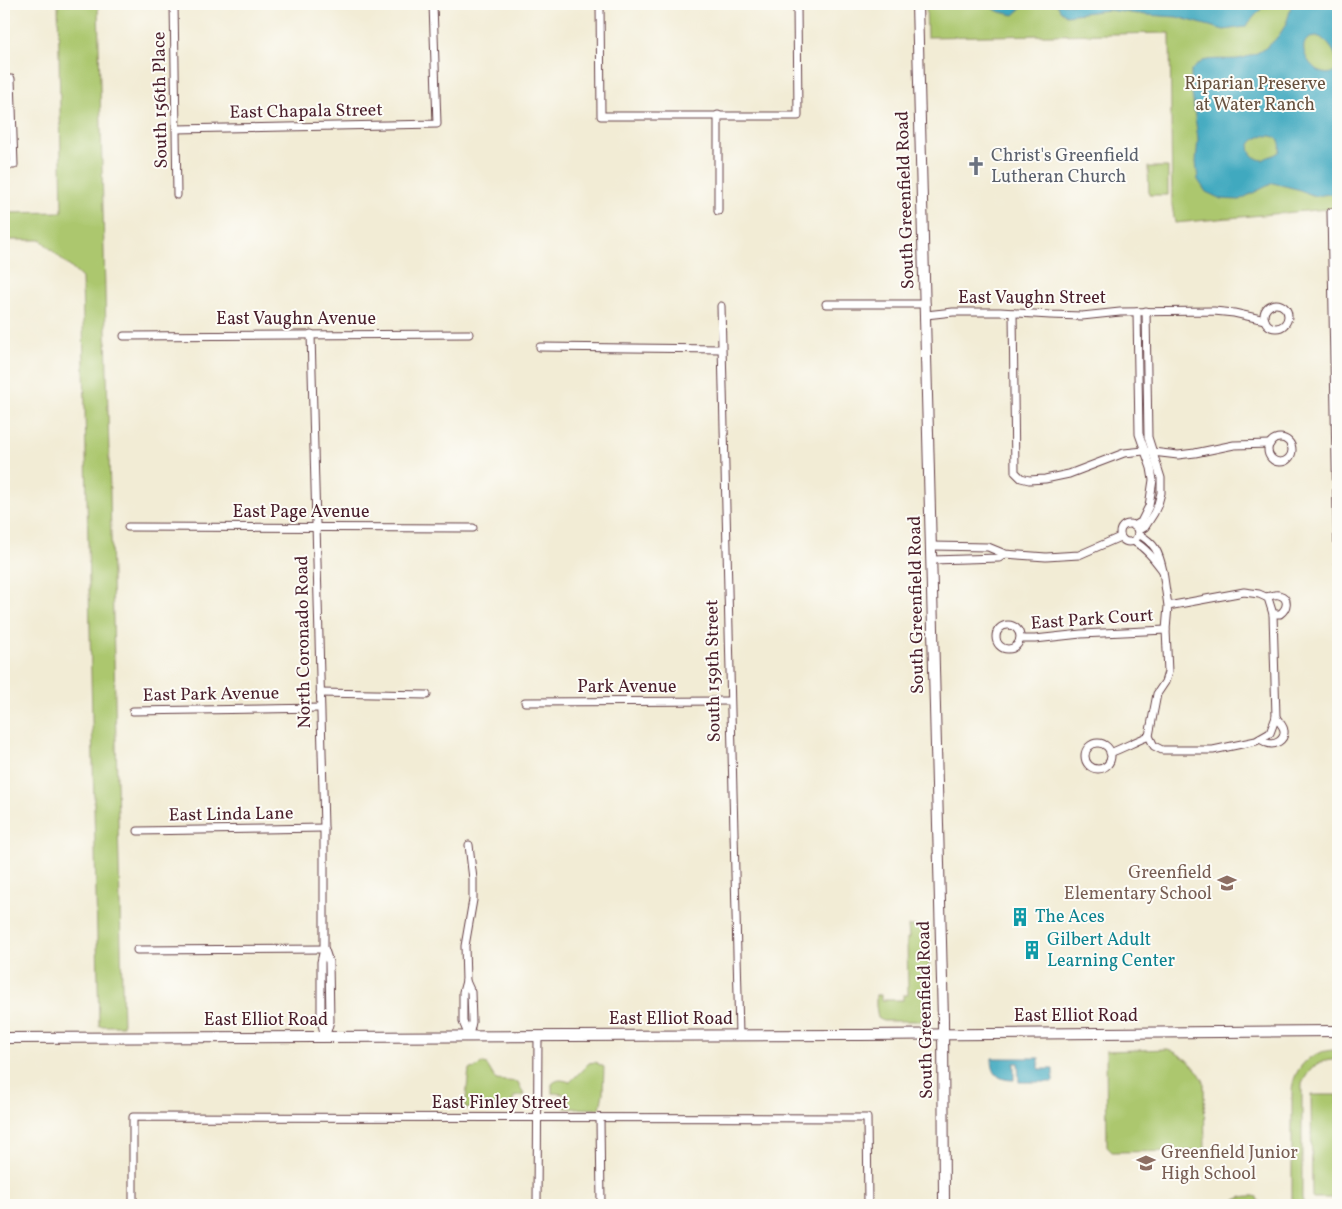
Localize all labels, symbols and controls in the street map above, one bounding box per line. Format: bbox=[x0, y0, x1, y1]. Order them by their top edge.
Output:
street label: South 156th Place bbox=[147, 31, 175, 169]
park label: Riparian Preserve at Water Ranch bbox=[1184, 72, 1326, 118]
street label: East Chapala Street bbox=[229, 98, 383, 126]
street label: South Greenfield Road bbox=[890, 110, 922, 290]
place label: Christ's Greenfield Lutheran Church bbox=[991, 144, 1139, 190]
church icon: Christ's Greenfield Lutheran Church bbox=[965, 155, 987, 177]
street label: East Vaughn Street bbox=[958, 286, 1106, 311]
street label: East Vaughn Avenue bbox=[216, 307, 376, 332]
street label: East Page Avenue bbox=[232, 500, 370, 525]
street label: South Greenfield Road bbox=[903, 516, 931, 694]
street label: North Coronado Road bbox=[290, 555, 318, 729]
street label: South 159th Street bbox=[700, 599, 728, 743]
street label: East Park Court bbox=[1030, 603, 1154, 637]
street label: Park Avenue bbox=[577, 675, 677, 700]
street label: East Park Avenue bbox=[142, 681, 280, 709]
street label: East Linda Lane bbox=[168, 801, 294, 829]
place label: Greenfield Elementary School bbox=[1064, 861, 1212, 907]
school or university icon: Greenfield Elementary School bbox=[1216, 872, 1238, 894]
place label: The Aces bbox=[1035, 905, 1105, 930]
building icon: The Aces bbox=[1009, 906, 1031, 928]
street label: South Greenfield Road bbox=[912, 921, 940, 1099]
place label: Gilbert Adult Learning Center bbox=[1047, 928, 1176, 974]
building icon: Gilbert Adult Learning Center bbox=[1021, 939, 1043, 961]
street label: East Elliot Road bbox=[1014, 1004, 1138, 1029]
street label: East Elliot Road bbox=[609, 1007, 733, 1032]
street label: East Elliot Road bbox=[204, 1008, 328, 1033]
street label: East Finley Street bbox=[432, 1091, 568, 1116]
place label: Greenfield Junior High School bbox=[1161, 1141, 1298, 1187]
school or university icon: Greenfield Junior High School bbox=[1135, 1152, 1157, 1174]

